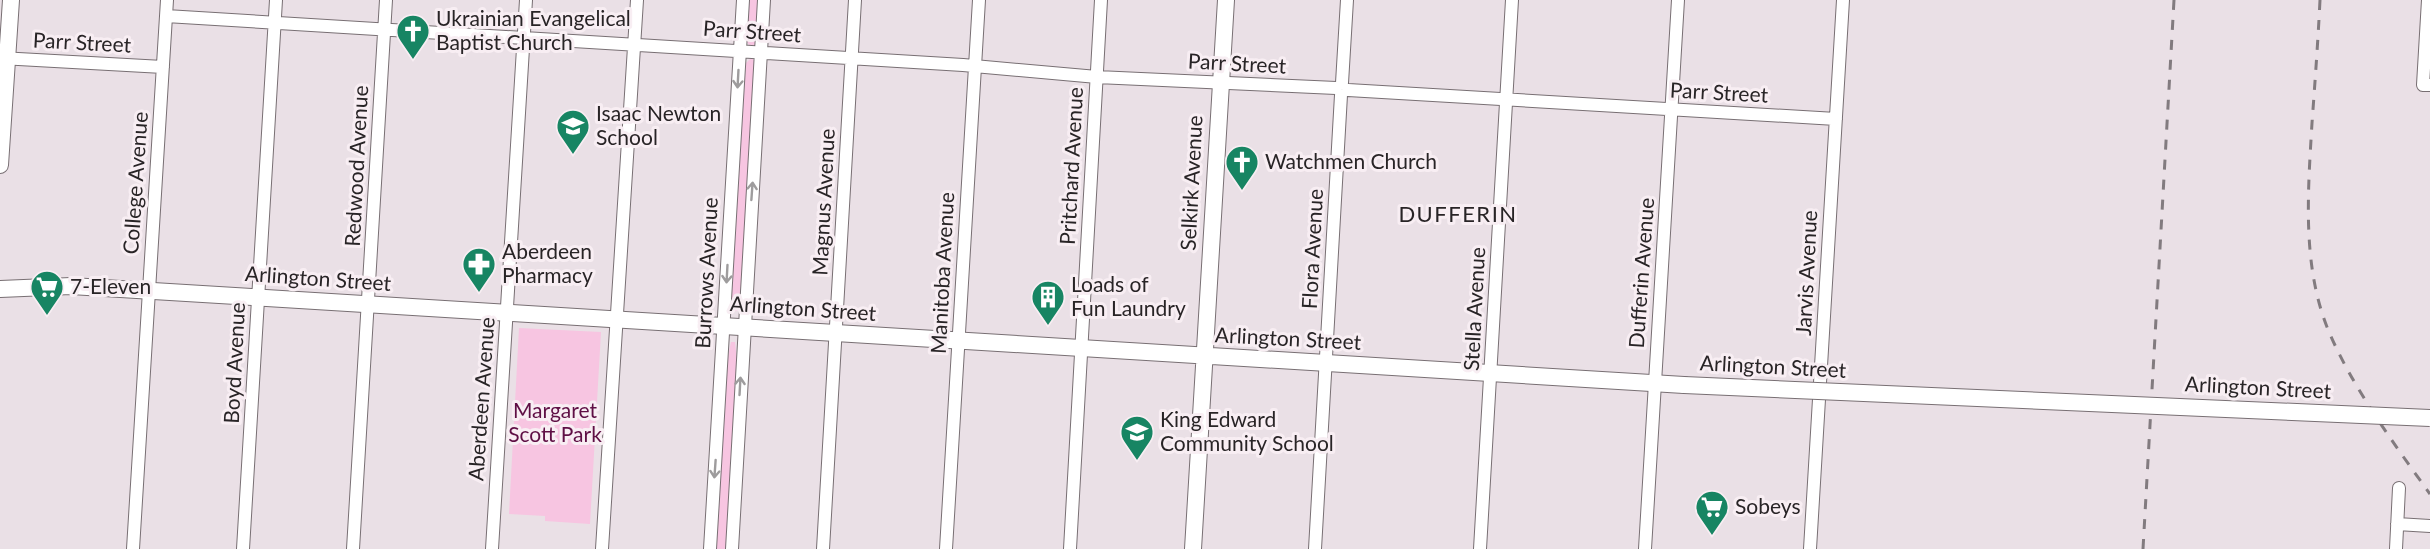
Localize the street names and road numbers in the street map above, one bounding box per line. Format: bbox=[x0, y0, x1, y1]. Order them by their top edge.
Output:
street label: Parr Street bbox=[702, 15, 802, 46]
street label: Parr Street bbox=[32, 26, 132, 57]
street label: Parr Street bbox=[1187, 47, 1287, 78]
street label: Parr Street bbox=[1669, 76, 1769, 107]
street label: Redwood Avenue bbox=[339, 85, 372, 247]
street label: Pritchard Avenue bbox=[1054, 86, 1087, 245]
street label: College Avenue bbox=[117, 111, 152, 255]
street label: Selkirk Avenue bbox=[1174, 115, 1207, 251]
street label: Magnus Avenue bbox=[806, 128, 839, 276]
street label: Flora Avenue bbox=[1296, 188, 1327, 310]
street label: Manitoba Avenue bbox=[925, 191, 958, 355]
street label: Burrows Avenue bbox=[689, 197, 722, 349]
street label: Dufferin Avenue bbox=[1623, 197, 1658, 349]
street label: Jarvis Avenue bbox=[1790, 210, 1821, 336]
street label: Stella Avenue bbox=[1458, 246, 1489, 372]
street label: Arlington Street bbox=[244, 260, 392, 295]
street label: Arlington Street bbox=[729, 290, 877, 325]
street label: Boyd Avenue bbox=[218, 302, 249, 424]
street label: Aberdeen Avenue bbox=[462, 316, 499, 482]
street label: Arlington Street bbox=[1214, 321, 1362, 354]
street label: Arlington Street bbox=[1699, 349, 1847, 382]
street label: Arlington Street bbox=[2184, 370, 2332, 403]

